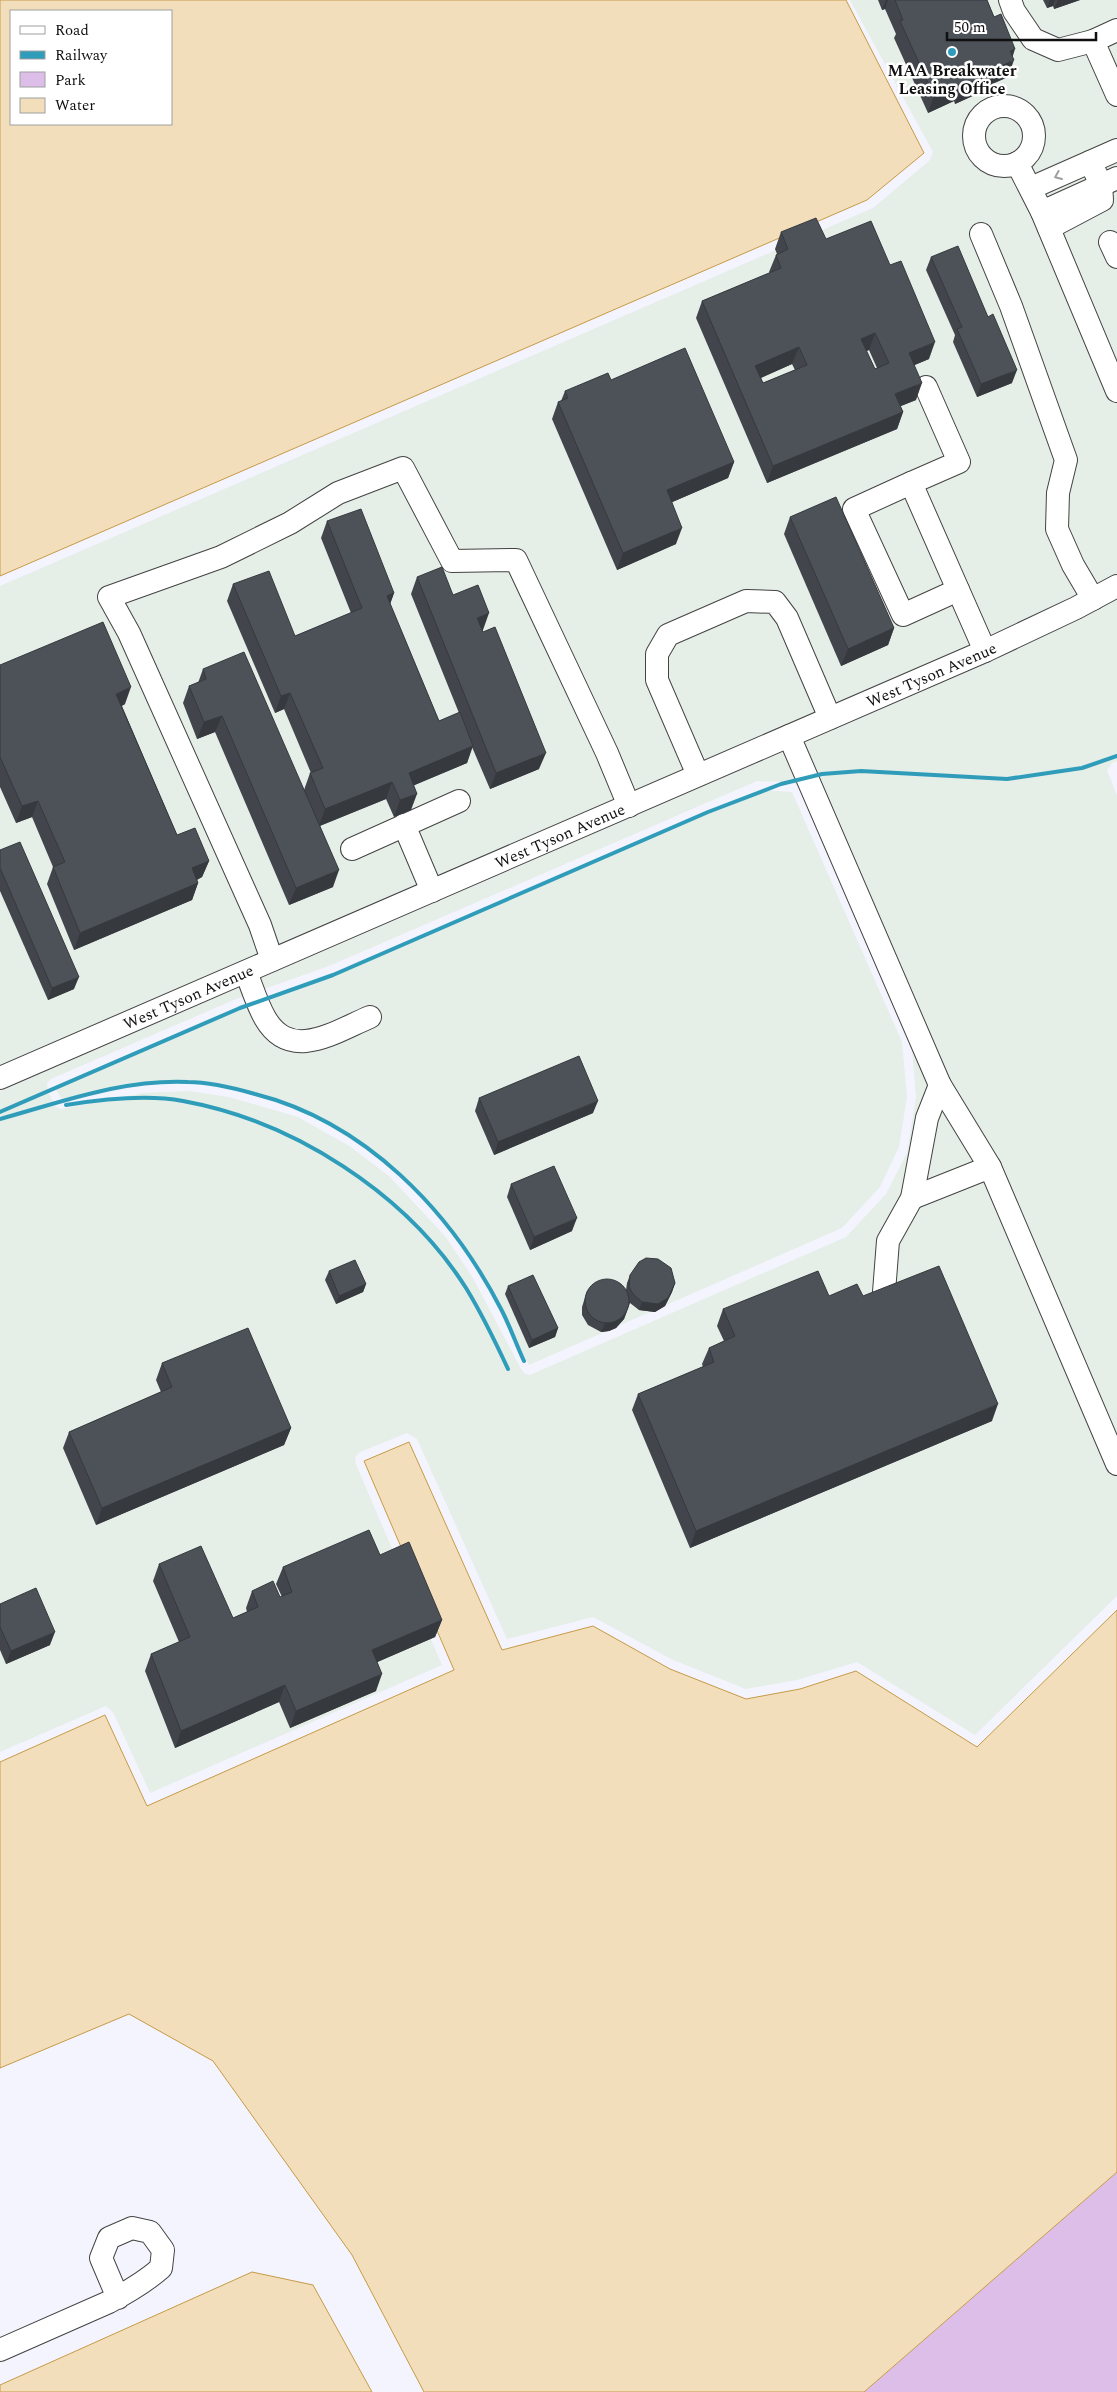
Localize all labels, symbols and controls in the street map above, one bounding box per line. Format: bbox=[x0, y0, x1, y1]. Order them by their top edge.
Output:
legend bbox=[10, 10, 172, 125]
scale bar bbox=[947, 10, 1096, 42]
text: 50 m bbox=[954, 16, 986, 39]
text: Road bbox=[55, 19, 89, 42]
text: Railway bbox=[55, 44, 108, 67]
marker: MAA Breakwater Leasing Office bbox=[946, 46, 958, 58]
place label: MAA Breakwater Leasing Office bbox=[887, 59, 1017, 101]
text: Park bbox=[55, 69, 86, 92]
text: Water bbox=[55, 94, 95, 117]
one-way arrow bbox=[1054, 170, 1063, 181]
street label: West Tyson Avenue bbox=[863, 636, 1001, 714]
street label: West Tyson Avenue bbox=[491, 797, 629, 875]
street label: West Tyson Avenue bbox=[120, 959, 257, 1036]

